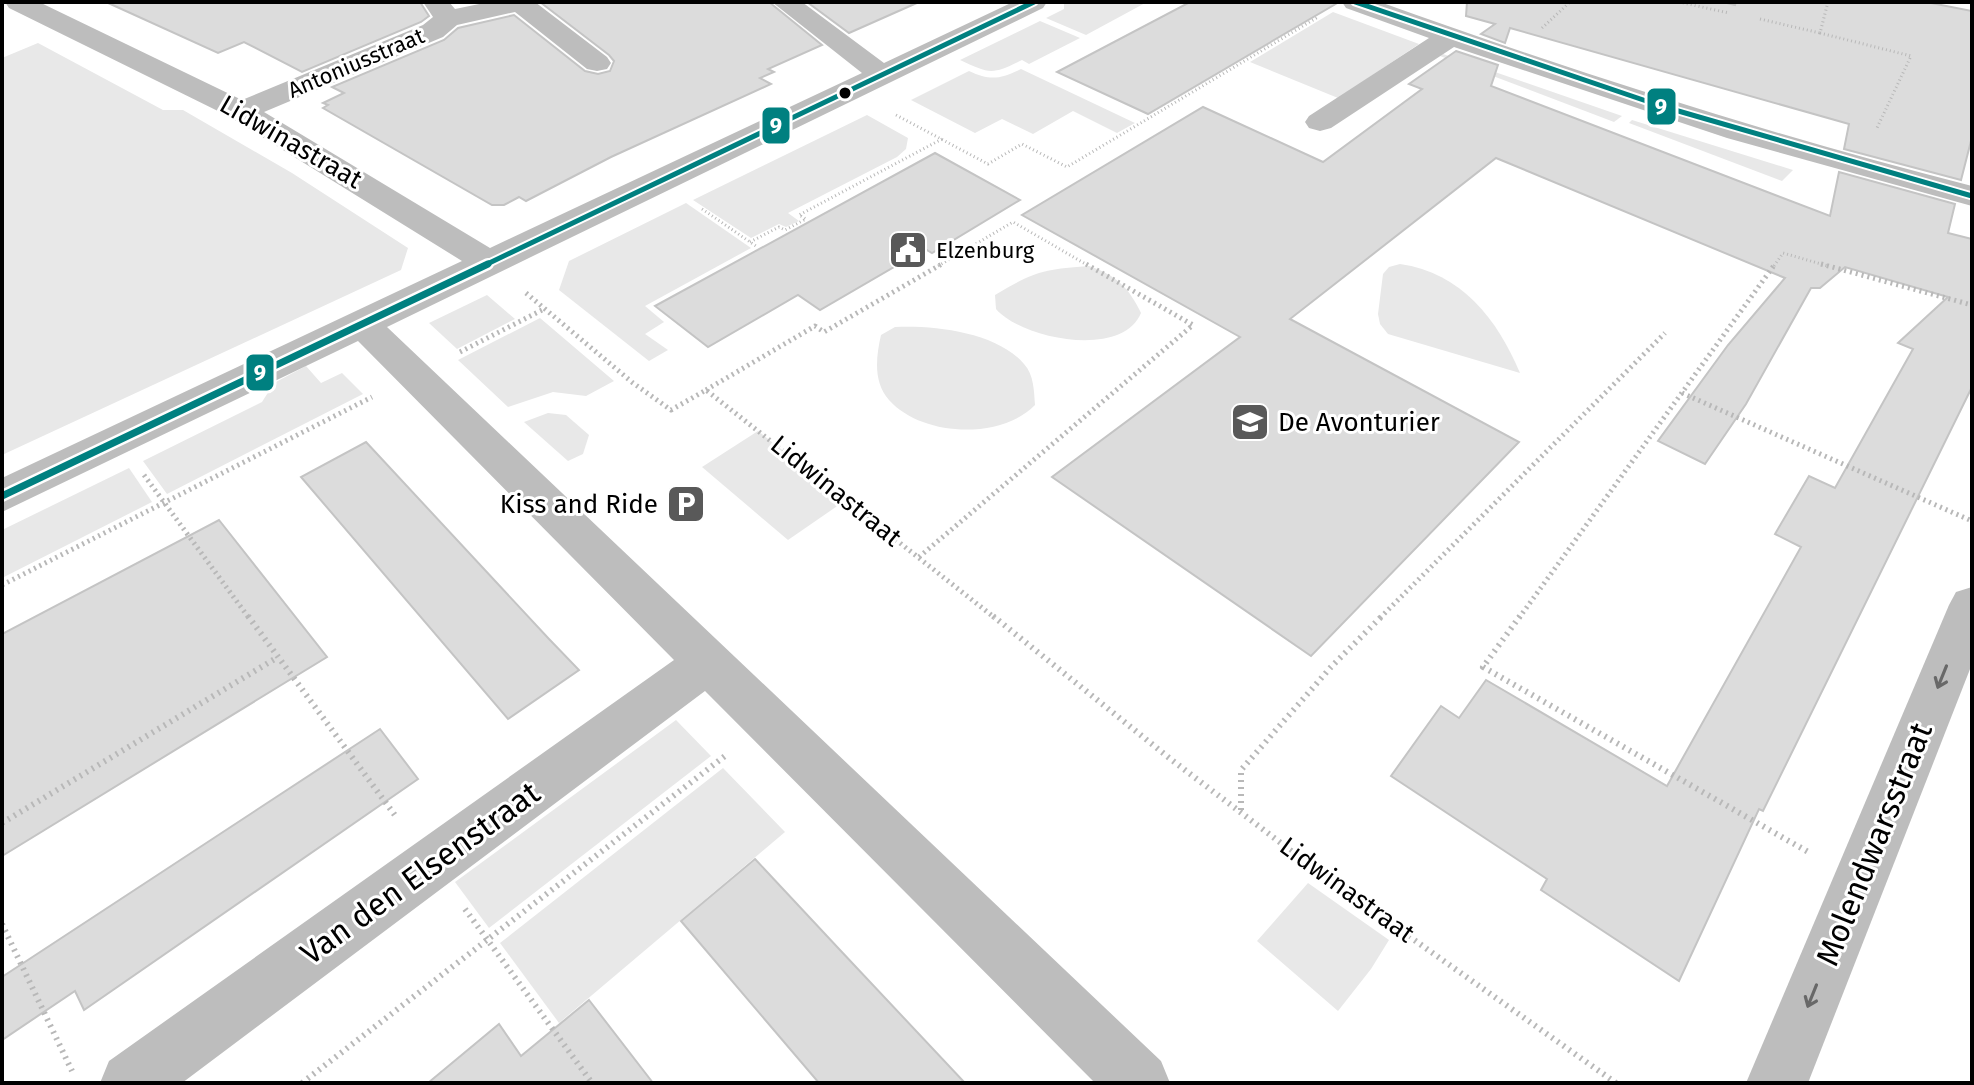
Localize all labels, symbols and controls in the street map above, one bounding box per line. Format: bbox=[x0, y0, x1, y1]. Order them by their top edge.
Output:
street label: Antoniusstraat bbox=[284, 22, 428, 104]
unlabelled marker bbox=[837, 85, 853, 101]
line badge: 9 bbox=[1646, 87, 1677, 126]
street label: Lidwinastraat bbox=[214, 89, 368, 196]
text: 9 bbox=[1655, 93, 1667, 120]
line badge: 9 bbox=[761, 106, 791, 145]
text: 9 bbox=[770, 112, 782, 139]
public building icon: Elzenburg bbox=[887, 229, 929, 271]
place label: Elzenburg bbox=[936, 237, 1035, 264]
line badge: 9 bbox=[245, 353, 275, 392]
text: 9 bbox=[254, 359, 266, 386]
school or university icon: De Avonturier bbox=[1229, 401, 1271, 443]
place label: De Avonturier bbox=[1278, 407, 1440, 438]
street label: Lidwinastraat bbox=[764, 429, 908, 553]
parking icon: Kiss and Ride bbox=[665, 483, 707, 525]
place label: Kiss and Ride bbox=[500, 489, 658, 520]
one-way arrow bbox=[1934, 664, 1949, 689]
street label: Molendwarsstraat bbox=[1808, 717, 1940, 971]
street label: Van den Elsenstraat bbox=[293, 773, 547, 973]
street label: Lidwinastraat bbox=[1274, 831, 1421, 950]
one-way arrow bbox=[1803, 983, 1818, 1008]

